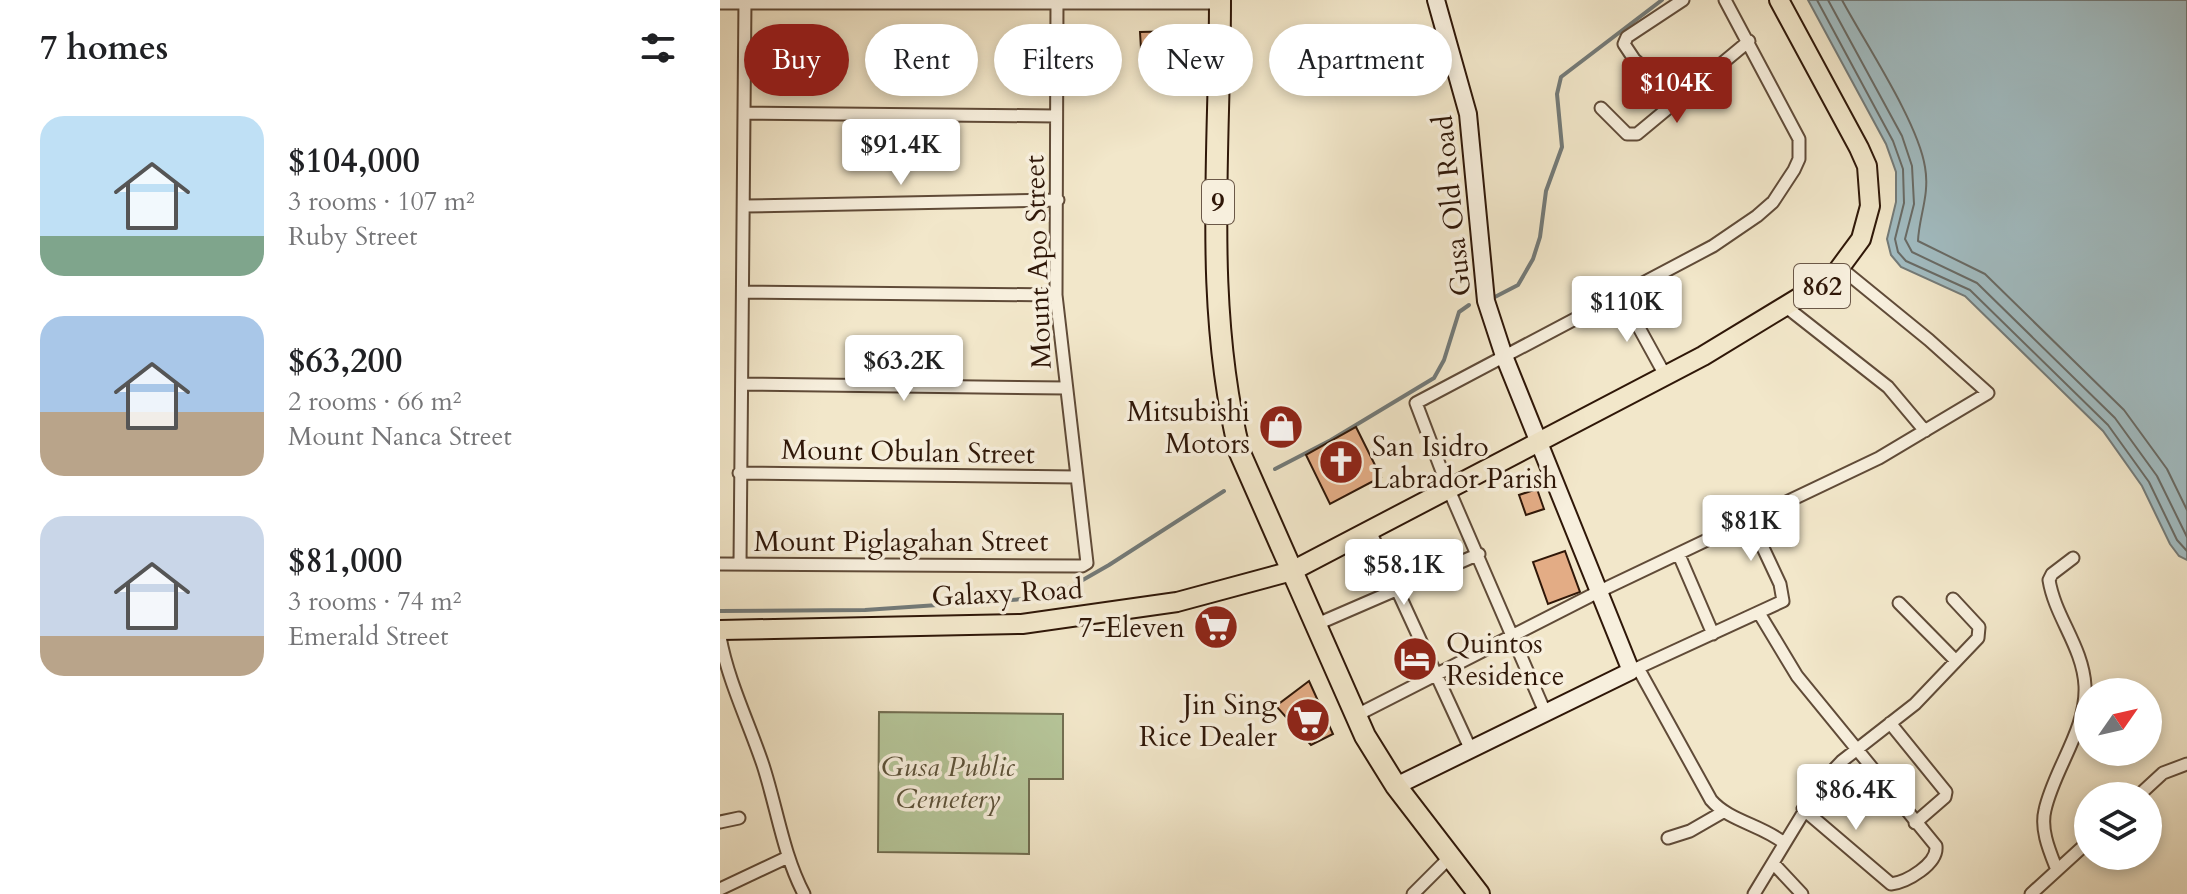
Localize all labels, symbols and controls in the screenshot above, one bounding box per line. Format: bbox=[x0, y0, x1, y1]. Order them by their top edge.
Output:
chip: Buy bbox=[744, 24, 849, 96]
chip: Rent bbox=[865, 24, 978, 96]
chip: Filters bbox=[994, 24, 1122, 96]
chip: New bbox=[1138, 24, 1253, 96]
chip: Apartment bbox=[1269, 24, 1452, 96]
text: 7 homes bbox=[40, 25, 168, 71]
icon: filters bbox=[636, 26, 680, 70]
pin: $104K bbox=[1621, 57, 1733, 125]
text: $104K bbox=[1640, 65, 1714, 100]
street label: Gusa Old Road bbox=[1424, 113, 1480, 298]
pin: $91.4K bbox=[836, 119, 966, 187]
text: $91.4K bbox=[860, 127, 942, 162]
text: $104,000 bbox=[288, 138, 420, 184]
icon: home bbox=[104, 148, 200, 244]
street label: Mount Apo Street bbox=[1015, 154, 1061, 370]
road number: 9 bbox=[1202, 180, 1234, 224]
text: 3 rooms · 107 m² bbox=[288, 184, 475, 219]
text: Ruby Street bbox=[288, 219, 418, 254]
road number: 862 bbox=[1794, 264, 1850, 308]
pin: $110K bbox=[1571, 276, 1683, 344]
text: $110K bbox=[1590, 284, 1664, 319]
pin: $63.2K bbox=[839, 335, 969, 403]
text: $63,200 bbox=[288, 338, 402, 384]
text: $63.2K bbox=[863, 343, 945, 378]
icon: home bbox=[104, 348, 200, 444]
text: 2 rooms · 66 m² bbox=[288, 384, 461, 419]
place label: Mitsubishi Motors bbox=[1127, 393, 1250, 463]
shop icon: Mitsubishi Motors bbox=[1257, 403, 1305, 451]
text: Mount Nanca Street bbox=[288, 419, 512, 454]
place label: San Isidro Labrador Parish bbox=[1372, 428, 1558, 498]
street label: Mount Obulan Street bbox=[781, 431, 1035, 473]
church icon: San Isidro Labrador Parish bbox=[1317, 438, 1365, 486]
pin: $81K bbox=[1704, 495, 1798, 563]
text: $81K bbox=[1720, 503, 1782, 538]
street label: Mount Piglagahan Street bbox=[754, 523, 1048, 561]
text: $81,000 bbox=[288, 538, 402, 584]
pin: $58.1K bbox=[1339, 539, 1469, 607]
text: $58.1K bbox=[1363, 547, 1445, 582]
icon: home bbox=[104, 548, 200, 644]
street label: Galaxy Road bbox=[931, 570, 1084, 616]
text: 3 rooms · 74 m² bbox=[288, 584, 461, 619]
supermarket icon: 7-Eleven bbox=[1192, 603, 1240, 651]
place label: 7-Eleven bbox=[1078, 609, 1185, 647]
text: Emerald Street bbox=[288, 619, 449, 654]
place label: Quintos Residence bbox=[1446, 625, 1564, 695]
hotel icon: Quintos Residence bbox=[1391, 635, 1439, 683]
north arrow bbox=[2074, 678, 2162, 766]
map controls bbox=[2074, 678, 2162, 870]
place label: Jin Sing Rice Dealer bbox=[1139, 686, 1278, 756]
supermarket icon: Jin Sing Rice Dealer bbox=[1284, 696, 1332, 744]
park label: Gusa Public Cemetery bbox=[881, 748, 1016, 818]
pin: $86.4K bbox=[1791, 764, 1921, 832]
text: $86.4K bbox=[1815, 772, 1897, 807]
button: layers bbox=[2074, 782, 2162, 870]

